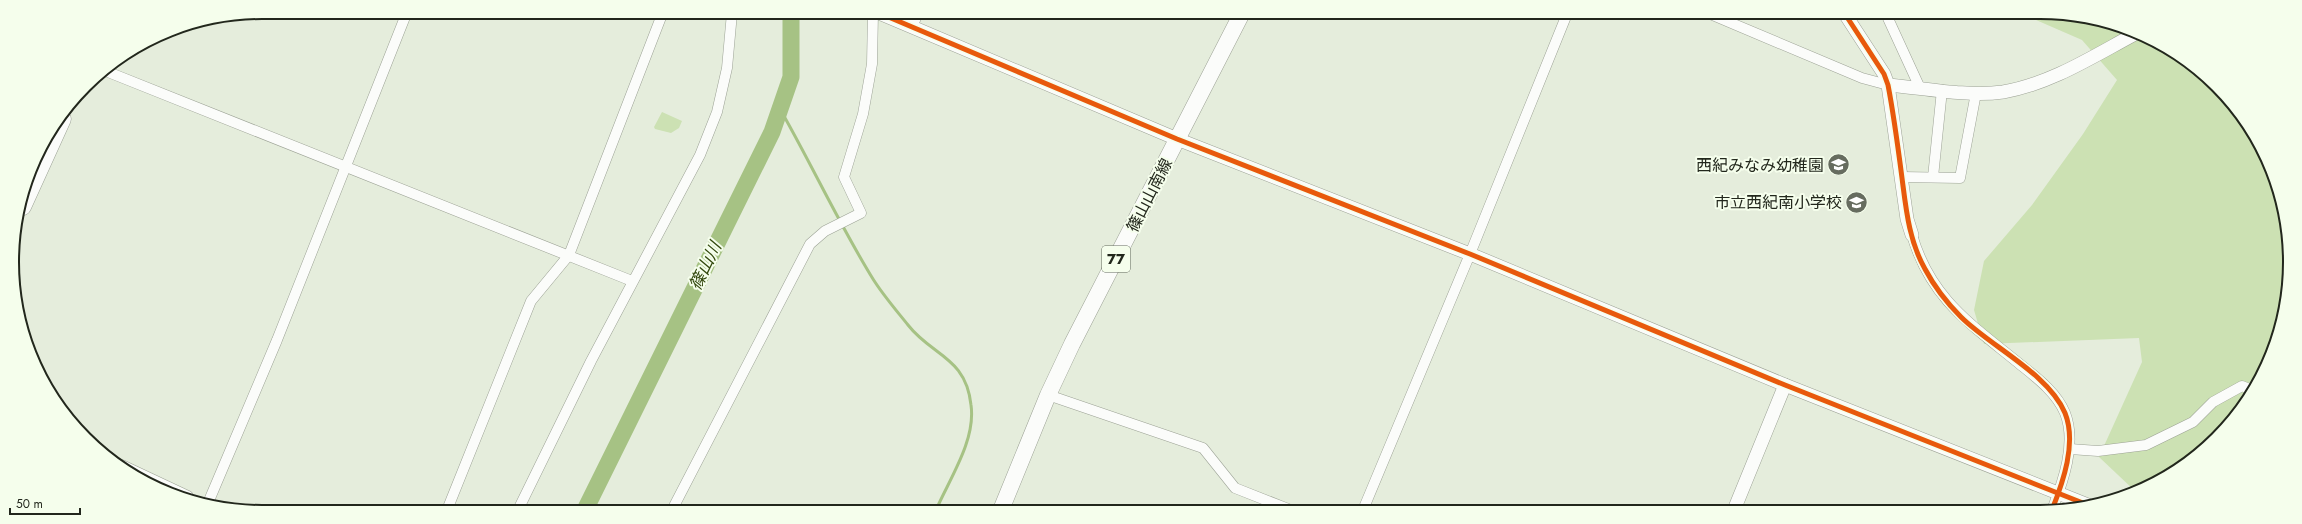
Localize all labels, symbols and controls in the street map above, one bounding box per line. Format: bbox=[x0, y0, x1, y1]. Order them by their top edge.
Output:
school or university icon: 西紀みなみ幼稚園 bbox=[1826, 152, 1852, 178]
street label: 篠山山南線 bbox=[1121, 154, 1178, 236]
place label: 西紀みなみ幼稚園 bbox=[1696, 154, 1824, 177]
school or university icon: 市立西紀南小学校 bbox=[1844, 189, 1870, 215]
place label: 市立西紀南小学校 bbox=[1714, 191, 1842, 214]
water label: 篠山川 bbox=[683, 236, 728, 294]
road number: 77 bbox=[1102, 246, 1130, 272]
scale bar bbox=[10, 490, 80, 516]
text: 50 m bbox=[16, 495, 43, 513]

